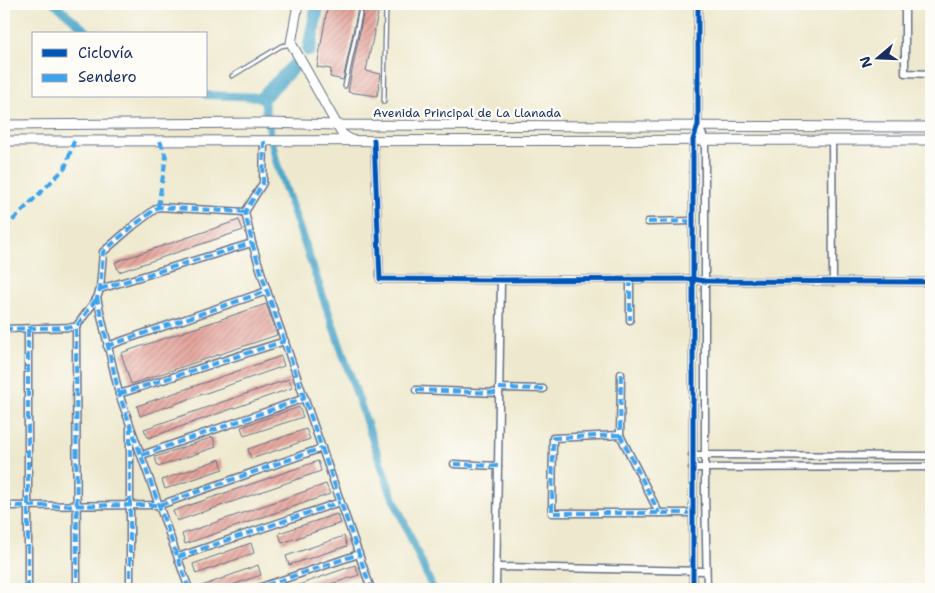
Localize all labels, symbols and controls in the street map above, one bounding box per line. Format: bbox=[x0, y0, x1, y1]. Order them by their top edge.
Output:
legend bbox=[32, 32, 208, 98]
north arrow bbox=[852, 32, 902, 82]
text: Ciclovía bbox=[78, 43, 134, 63]
text: N bbox=[855, 54, 876, 70]
text: Sendero bbox=[78, 67, 137, 87]
street label: Avenida Principal de La Llanada bbox=[373, 105, 562, 121]

